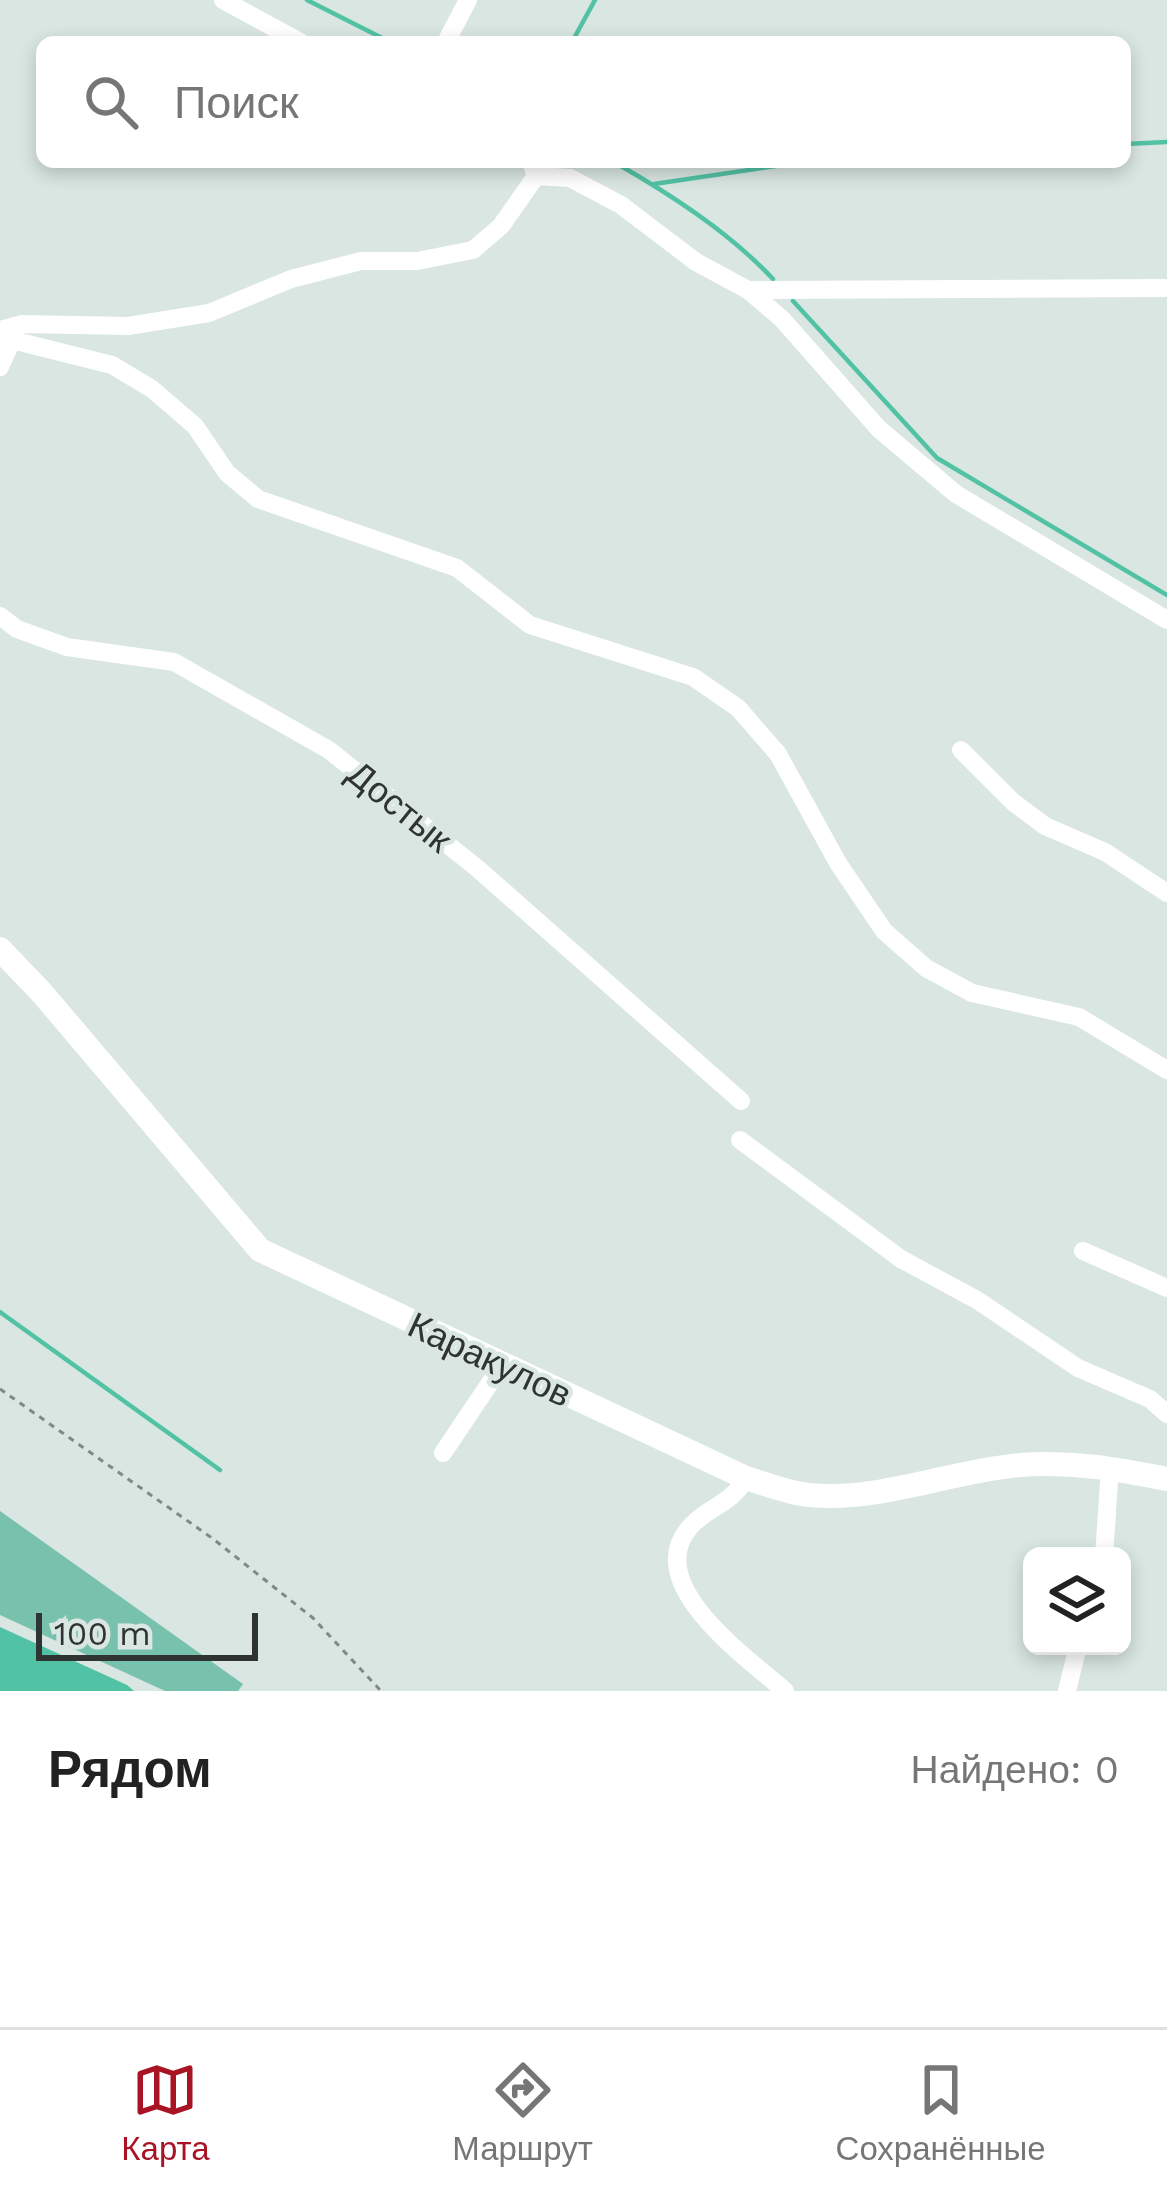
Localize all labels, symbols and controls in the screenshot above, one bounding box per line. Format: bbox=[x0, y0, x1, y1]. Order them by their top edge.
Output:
search box bbox=[36, 36, 1131, 168]
icon: search bbox=[78, 69, 144, 135]
text: Поиск bbox=[174, 76, 299, 129]
street label: Достык bbox=[339, 752, 460, 861]
street label: Каракулов bbox=[401, 1304, 578, 1416]
map controls bbox=[1023, 1547, 1131, 1655]
button: layers bbox=[1023, 1547, 1131, 1655]
scale bar bbox=[36, 1607, 258, 1660]
text: 100 m bbox=[54, 1614, 151, 1653]
text: Рядом bbox=[48, 1740, 212, 1799]
text: Найдено: 0 bbox=[911, 1747, 1119, 1792]
tab: Карта bbox=[121, 2057, 210, 2168]
tab: Маршрут bbox=[452, 2057, 593, 2168]
tab: Сохранённые bbox=[836, 2057, 1046, 2168]

